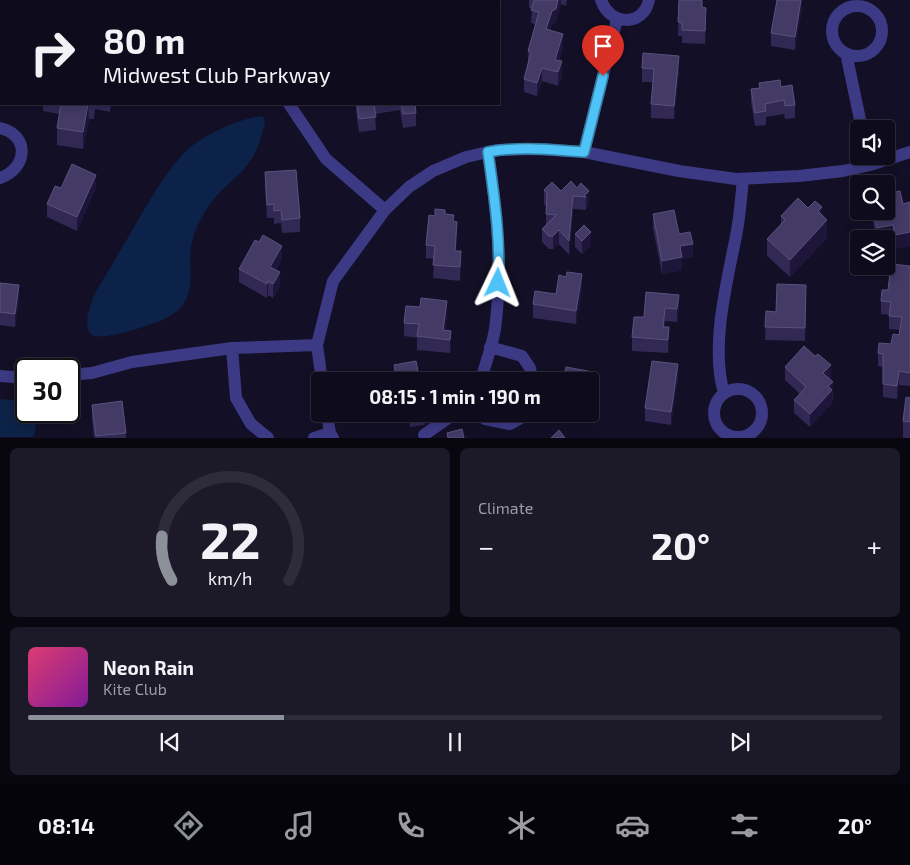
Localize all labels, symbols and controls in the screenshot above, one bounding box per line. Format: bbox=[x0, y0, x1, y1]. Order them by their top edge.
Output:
text: 80 m bbox=[103, 19, 185, 61]
icon: right bbox=[20, 20, 85, 85]
pin bbox=[582, 25, 624, 76]
icon: arrive bbox=[589, 32, 617, 60]
text: Midwest Club Parkway bbox=[103, 61, 331, 87]
map controls bbox=[850, 120, 895, 275]
button: sound bbox=[850, 120, 895, 165]
button: search bbox=[850, 175, 895, 220]
button: layers bbox=[850, 230, 895, 275]
position arrow bbox=[471, 256, 523, 308]
speed limit sign: 30 bbox=[15, 358, 80, 423]
text: 08:15 · 1 min · 190 m bbox=[369, 385, 541, 408]
text: Climate bbox=[478, 498, 533, 517]
text: 22 bbox=[200, 507, 260, 569]
text: 20° bbox=[651, 522, 710, 568]
text: − bbox=[478, 529, 494, 563]
text: + bbox=[867, 529, 882, 563]
text: km/h bbox=[208, 567, 252, 589]
text: Neon Rain bbox=[103, 656, 194, 679]
text: Kite Club bbox=[103, 679, 167, 698]
icon: previous bbox=[156, 728, 184, 756]
icon: pause bbox=[441, 728, 469, 756]
icon: next bbox=[726, 728, 754, 756]
icon: directions bbox=[171, 808, 206, 843]
icon: music bbox=[282, 808, 317, 843]
icon: phone bbox=[393, 808, 428, 843]
icon: climate bbox=[504, 808, 539, 843]
icon: car bbox=[615, 808, 650, 843]
icon: filters bbox=[727, 808, 762, 843]
text: 08:14 bbox=[38, 812, 95, 838]
text: 20° bbox=[838, 812, 872, 838]

